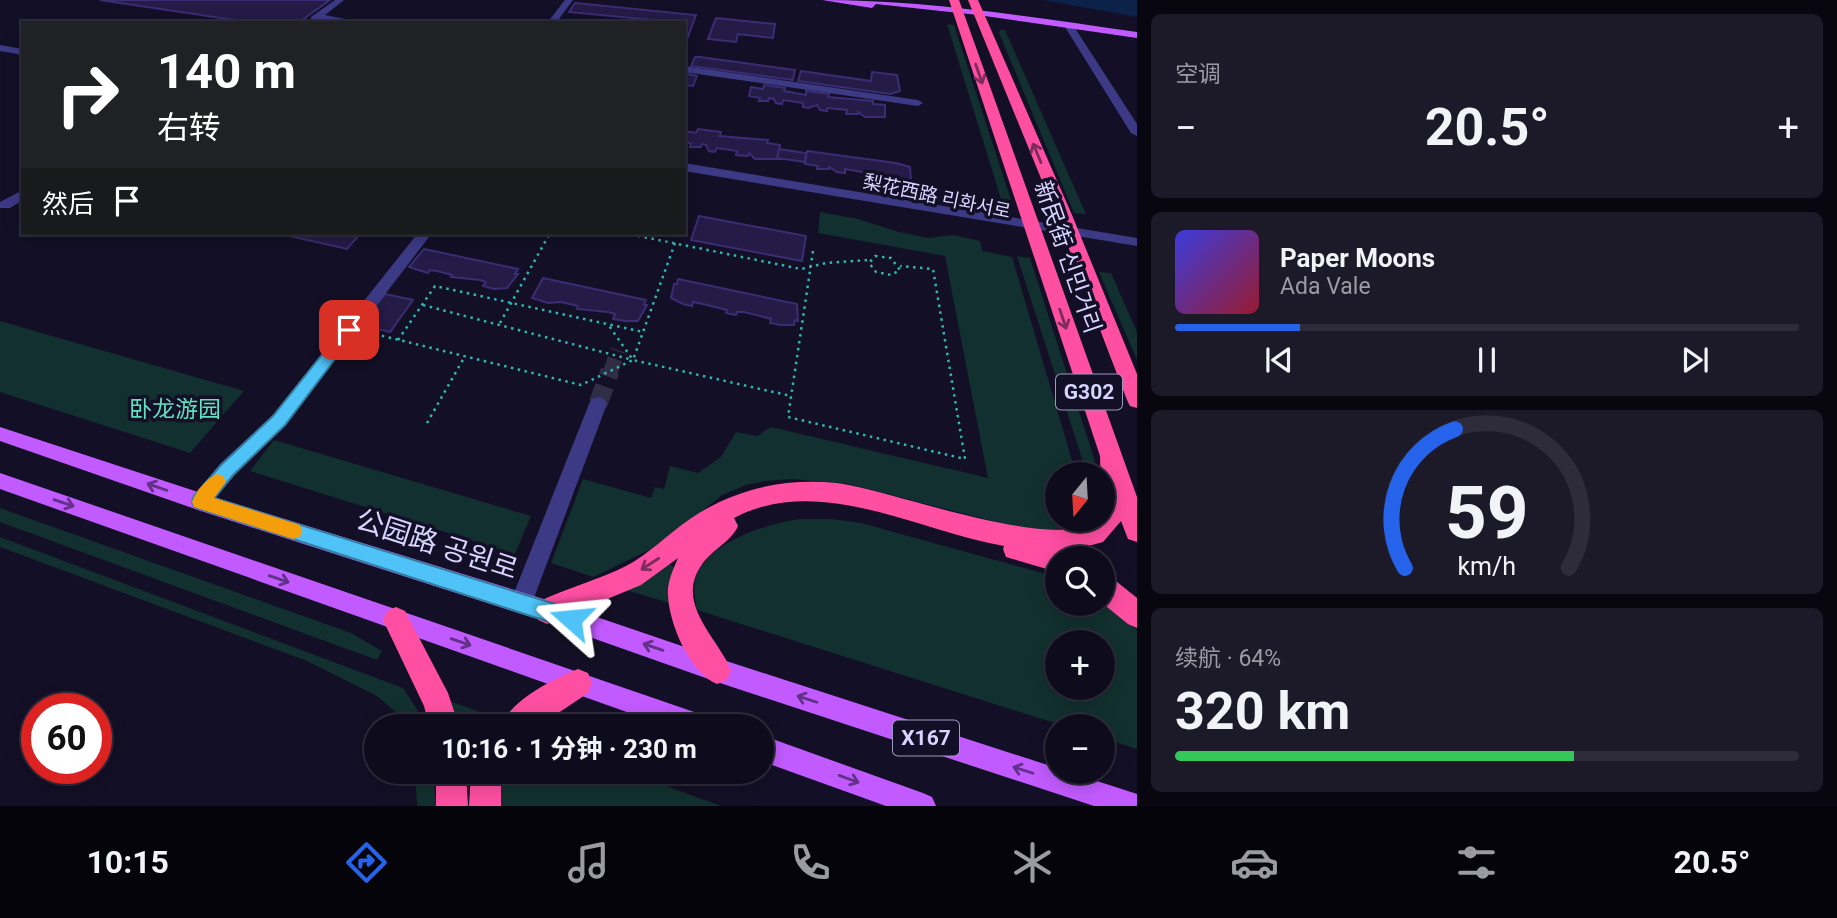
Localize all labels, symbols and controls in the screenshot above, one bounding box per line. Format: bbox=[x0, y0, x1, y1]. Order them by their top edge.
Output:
text: 140 m bbox=[157, 43, 296, 100]
icon: right bbox=[42, 49, 133, 140]
text: 空调 bbox=[1175, 61, 1221, 88]
one-way arrow bbox=[974, 63, 986, 85]
text: 20.5° bbox=[1425, 97, 1550, 158]
text: − bbox=[1175, 106, 1197, 150]
text: + bbox=[1777, 106, 1799, 150]
text: 右转 bbox=[157, 109, 221, 147]
one-way arrow bbox=[1030, 142, 1043, 164]
street label: 梨花西路 리화서로 bbox=[861, 170, 1013, 223]
street label: 新民街 신민거리 bbox=[1029, 177, 1106, 337]
icon: arrive bbox=[108, 182, 146, 220]
text: 然后 bbox=[42, 189, 94, 219]
text: Paper Moons bbox=[1280, 243, 1435, 273]
text: Ada Vale bbox=[1280, 273, 1371, 300]
pin bbox=[319, 300, 379, 360]
one-way arrow bbox=[1058, 307, 1070, 329]
icon: arrive bbox=[330, 311, 368, 349]
icon: previous bbox=[1260, 341, 1298, 379]
icon: pause bbox=[1468, 341, 1506, 379]
icon: next bbox=[1676, 341, 1714, 379]
road number: G302 bbox=[1056, 374, 1122, 410]
park label: 卧龙游园 bbox=[129, 396, 221, 423]
north arrow bbox=[1045, 462, 1115, 532]
map controls bbox=[1045, 462, 1115, 784]
text: 59 bbox=[1445, 470, 1529, 556]
one-way arrow bbox=[146, 480, 168, 492]
one-way arrow bbox=[53, 498, 75, 510]
street label: 公园路 공원로 bbox=[352, 503, 522, 586]
button: search bbox=[1045, 546, 1115, 616]
text: km/h bbox=[1458, 552, 1516, 581]
one-way arrow bbox=[641, 557, 661, 571]
one-way arrow bbox=[268, 573, 290, 586]
position arrow bbox=[534, 582, 608, 656]
button: + bbox=[1045, 630, 1115, 700]
one-way arrow bbox=[449, 637, 471, 649]
one-way arrow bbox=[642, 640, 664, 652]
text: 续航 · 64% bbox=[1175, 645, 1281, 672]
text: 320 km bbox=[1175, 681, 1350, 742]
one-way arrow bbox=[796, 692, 818, 704]
speed limit sign: 60 bbox=[21, 693, 112, 784]
button: − bbox=[1045, 714, 1115, 784]
road number: X167 bbox=[893, 720, 959, 756]
text: 10:16 · 1 分钟 · 230 m bbox=[441, 734, 697, 764]
one-way arrow bbox=[1012, 762, 1034, 775]
one-way arrow bbox=[837, 774, 859, 786]
icon: directions bbox=[342, 838, 391, 887]
icon: music bbox=[564, 838, 613, 887]
icon: phone bbox=[786, 838, 835, 887]
icon: climate bbox=[1008, 838, 1057, 887]
icon: car bbox=[1230, 838, 1279, 887]
icon: filters bbox=[1452, 838, 1501, 887]
text: 10:15 bbox=[86, 843, 169, 881]
text: 20.5° bbox=[1674, 843, 1750, 881]

